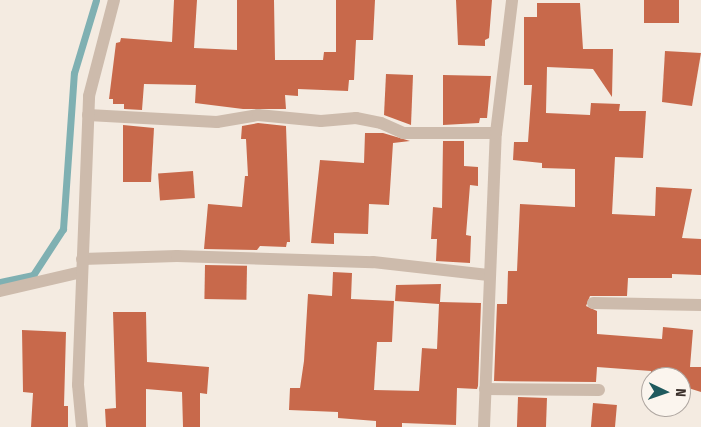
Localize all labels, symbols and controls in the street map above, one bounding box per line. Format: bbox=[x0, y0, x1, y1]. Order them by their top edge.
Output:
north arrow bbox=[641, 367, 691, 417]
text: N bbox=[672, 388, 689, 397]

